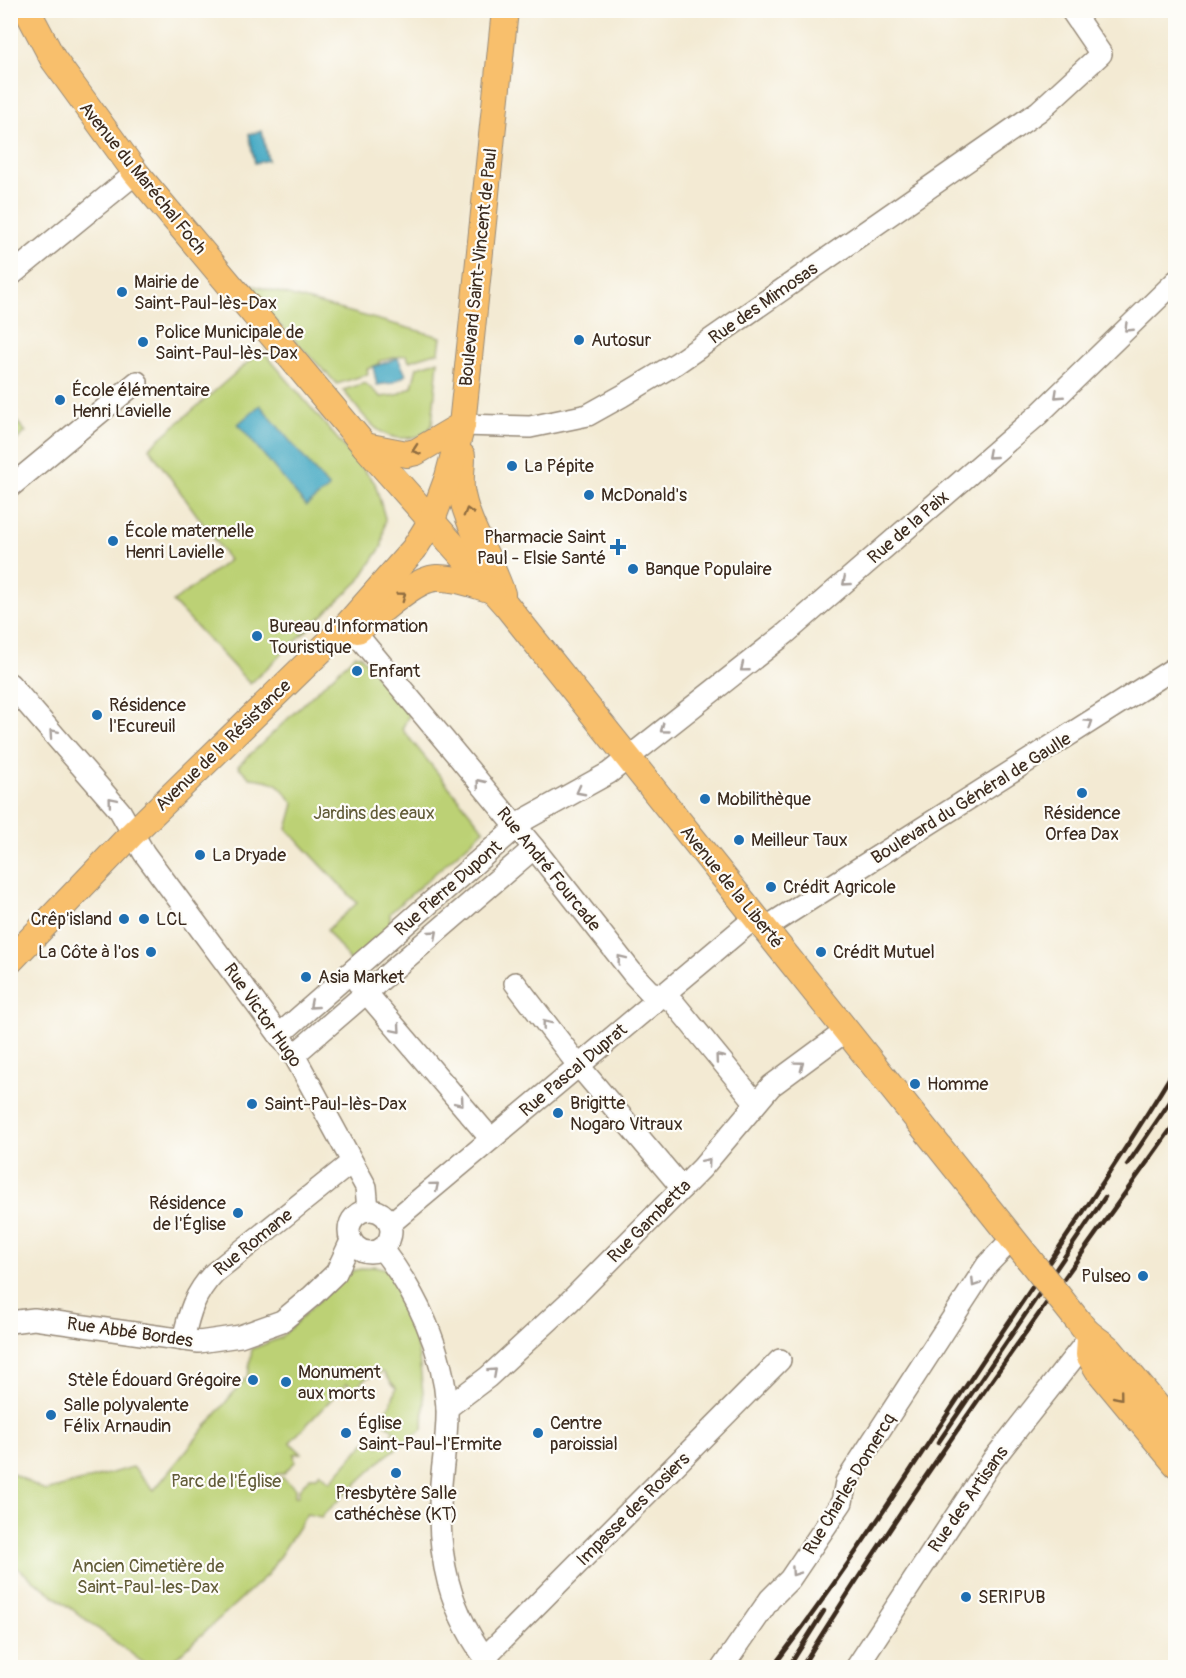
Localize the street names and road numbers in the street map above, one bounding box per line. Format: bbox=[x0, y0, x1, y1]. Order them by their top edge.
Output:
street label: Avenue du Maréchal Foch bbox=[74, 97, 211, 259]
street label: Boulevard Saint-Vincent de Paul bbox=[455, 147, 502, 387]
street label: Rue des Mimosas bbox=[704, 257, 822, 350]
street label: Rue de la Paix bbox=[863, 486, 954, 569]
street label: Avenue de la Résistance bbox=[151, 674, 296, 816]
street label: Boulevard du Général de Gaulle bbox=[867, 727, 1076, 870]
street label: Rue André Fourcade bbox=[491, 802, 606, 936]
street label: Avenue de la Liberté bbox=[675, 821, 788, 954]
street label: Rue Pierre Dupont bbox=[390, 835, 507, 941]
street label: Rue Victor Hugo bbox=[218, 959, 307, 1072]
street label: Rue Pascal Duprat bbox=[515, 1018, 632, 1122]
street label: Rue Gambetta bbox=[603, 1175, 696, 1268]
street label: Rue Romane bbox=[209, 1204, 297, 1281]
street label: Rue Abbé Bordes bbox=[65, 1312, 194, 1353]
street label: Rue Charles Domercq bbox=[798, 1409, 901, 1559]
street label: Rue des Artisans bbox=[923, 1442, 1014, 1557]
street label: Impasse des Rosiers bbox=[572, 1448, 695, 1571]

